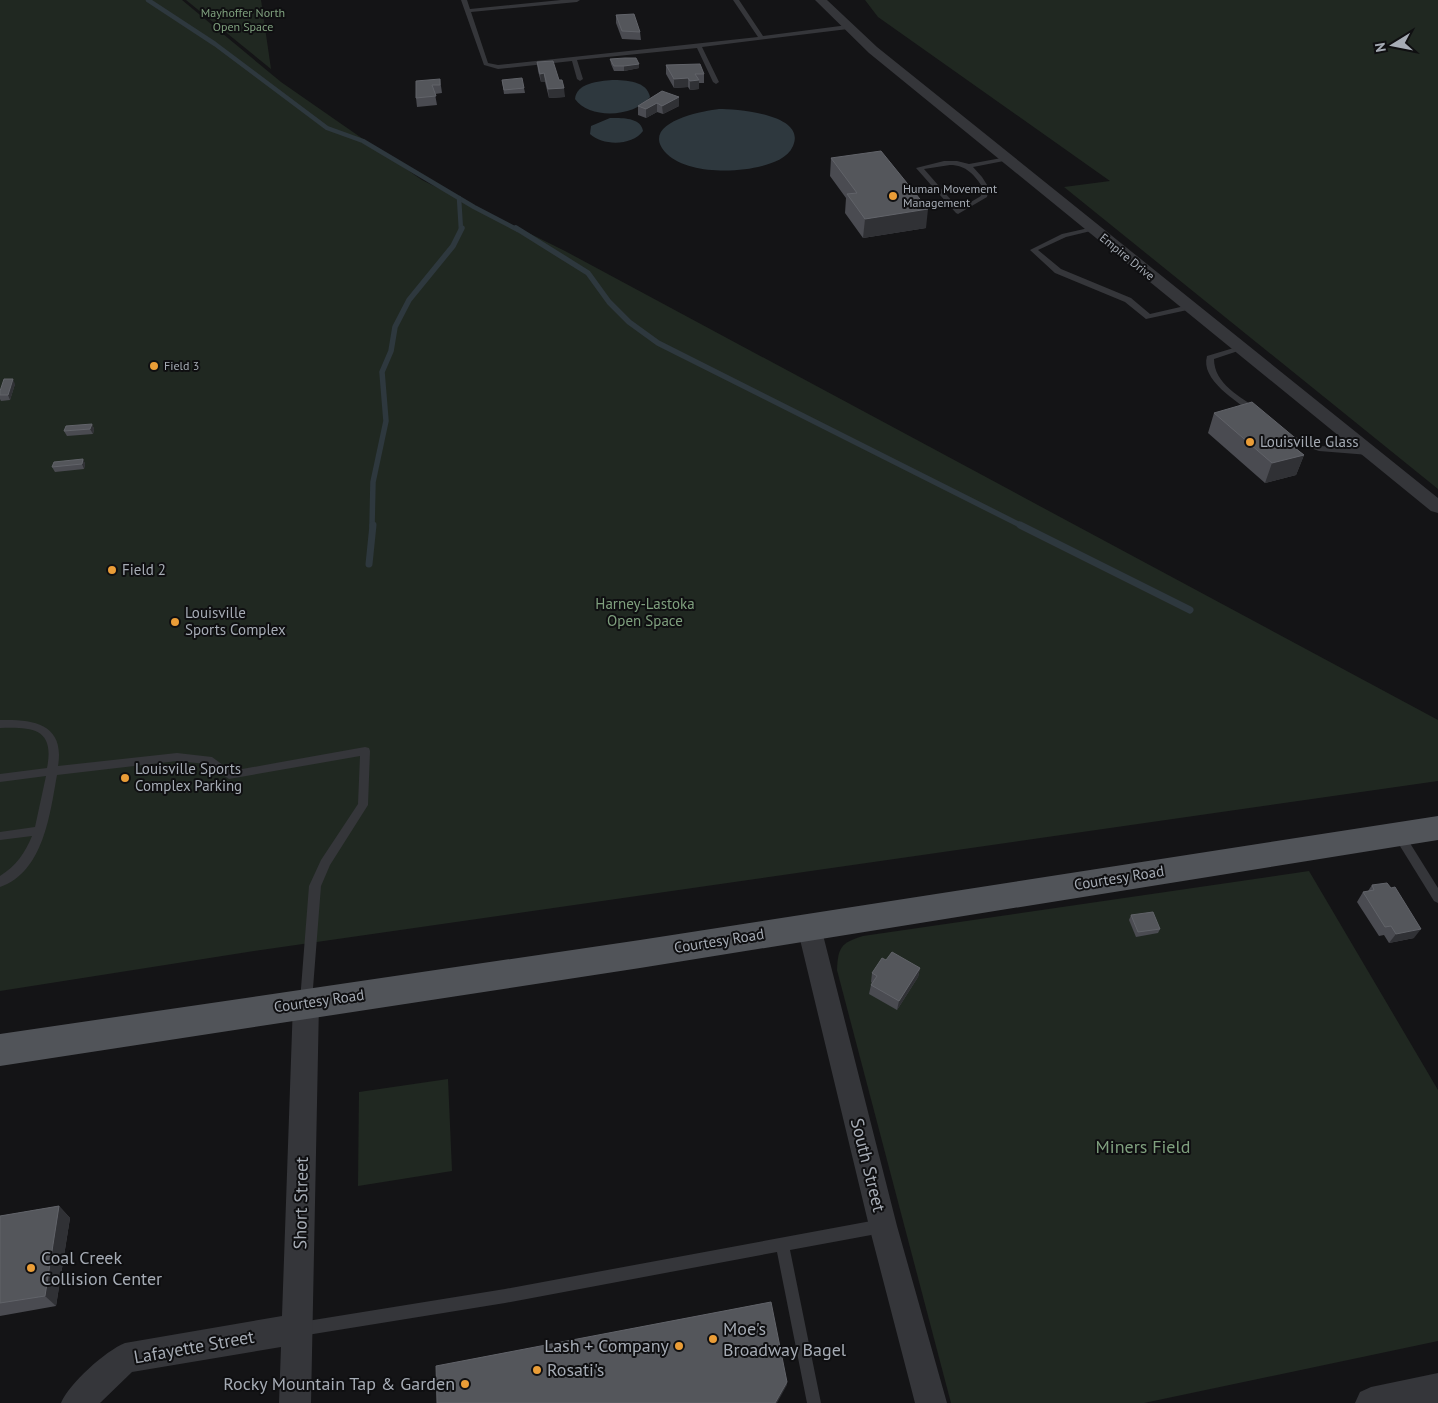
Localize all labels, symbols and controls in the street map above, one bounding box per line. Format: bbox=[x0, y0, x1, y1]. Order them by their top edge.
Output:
park label: Mayhoffer North Open Space bbox=[201, 5, 285, 34]
north arrow bbox=[1368, 20, 1418, 70]
text: N bbox=[1371, 41, 1390, 53]
place label: Human Movement Management bbox=[903, 181, 997, 210]
marker: Human Movement Management bbox=[887, 190, 899, 202]
street label: Empire Drive bbox=[1097, 230, 1158, 283]
place label: Field 3 bbox=[164, 358, 199, 373]
marker: Field 3 bbox=[148, 360, 160, 372]
place label: Louisville Glass bbox=[1260, 432, 1359, 451]
marker: Louisville Glass bbox=[1244, 436, 1256, 448]
place label: Field 2 bbox=[122, 560, 166, 579]
marker: Field 2 bbox=[106, 564, 118, 576]
park label: Harney-Lastoka Open Space bbox=[595, 594, 695, 630]
place label: Louisville Sports Complex bbox=[185, 603, 286, 639]
marker: Louisville Sports Complex bbox=[169, 616, 181, 628]
place label: Louisville Sports Complex Parking bbox=[135, 759, 242, 795]
marker: Louisville Sports Complex Parking bbox=[119, 772, 131, 784]
street label: Courtesy Road bbox=[1073, 861, 1165, 894]
street label: Courtesy Road bbox=[673, 924, 765, 957]
street label: Courtesy Road bbox=[273, 985, 365, 1016]
street label: South Street bbox=[846, 1116, 891, 1214]
park label: Miners Field bbox=[1096, 1135, 1190, 1158]
street label: Short Street bbox=[288, 1157, 313, 1249]
place label: Coal Creek Collision Center bbox=[41, 1246, 162, 1290]
marker: Coal Creek Collision Center bbox=[25, 1262, 37, 1274]
place label: Moe's Broadway Bagel bbox=[723, 1317, 847, 1361]
street label: Lafayette Street bbox=[132, 1325, 256, 1368]
marker: Moe's Broadway Bagel bbox=[707, 1333, 719, 1345]
place label: Lash + Company bbox=[544, 1334, 670, 1357]
marker: Lash + Company bbox=[673, 1340, 685, 1352]
place label: Rosati's bbox=[547, 1358, 604, 1381]
marker: Rosati's bbox=[531, 1364, 543, 1376]
place label: Rocky Mountain Tap & Garden bbox=[223, 1372, 455, 1395]
marker: Rocky Mountain Tap & Garden bbox=[459, 1378, 471, 1390]

